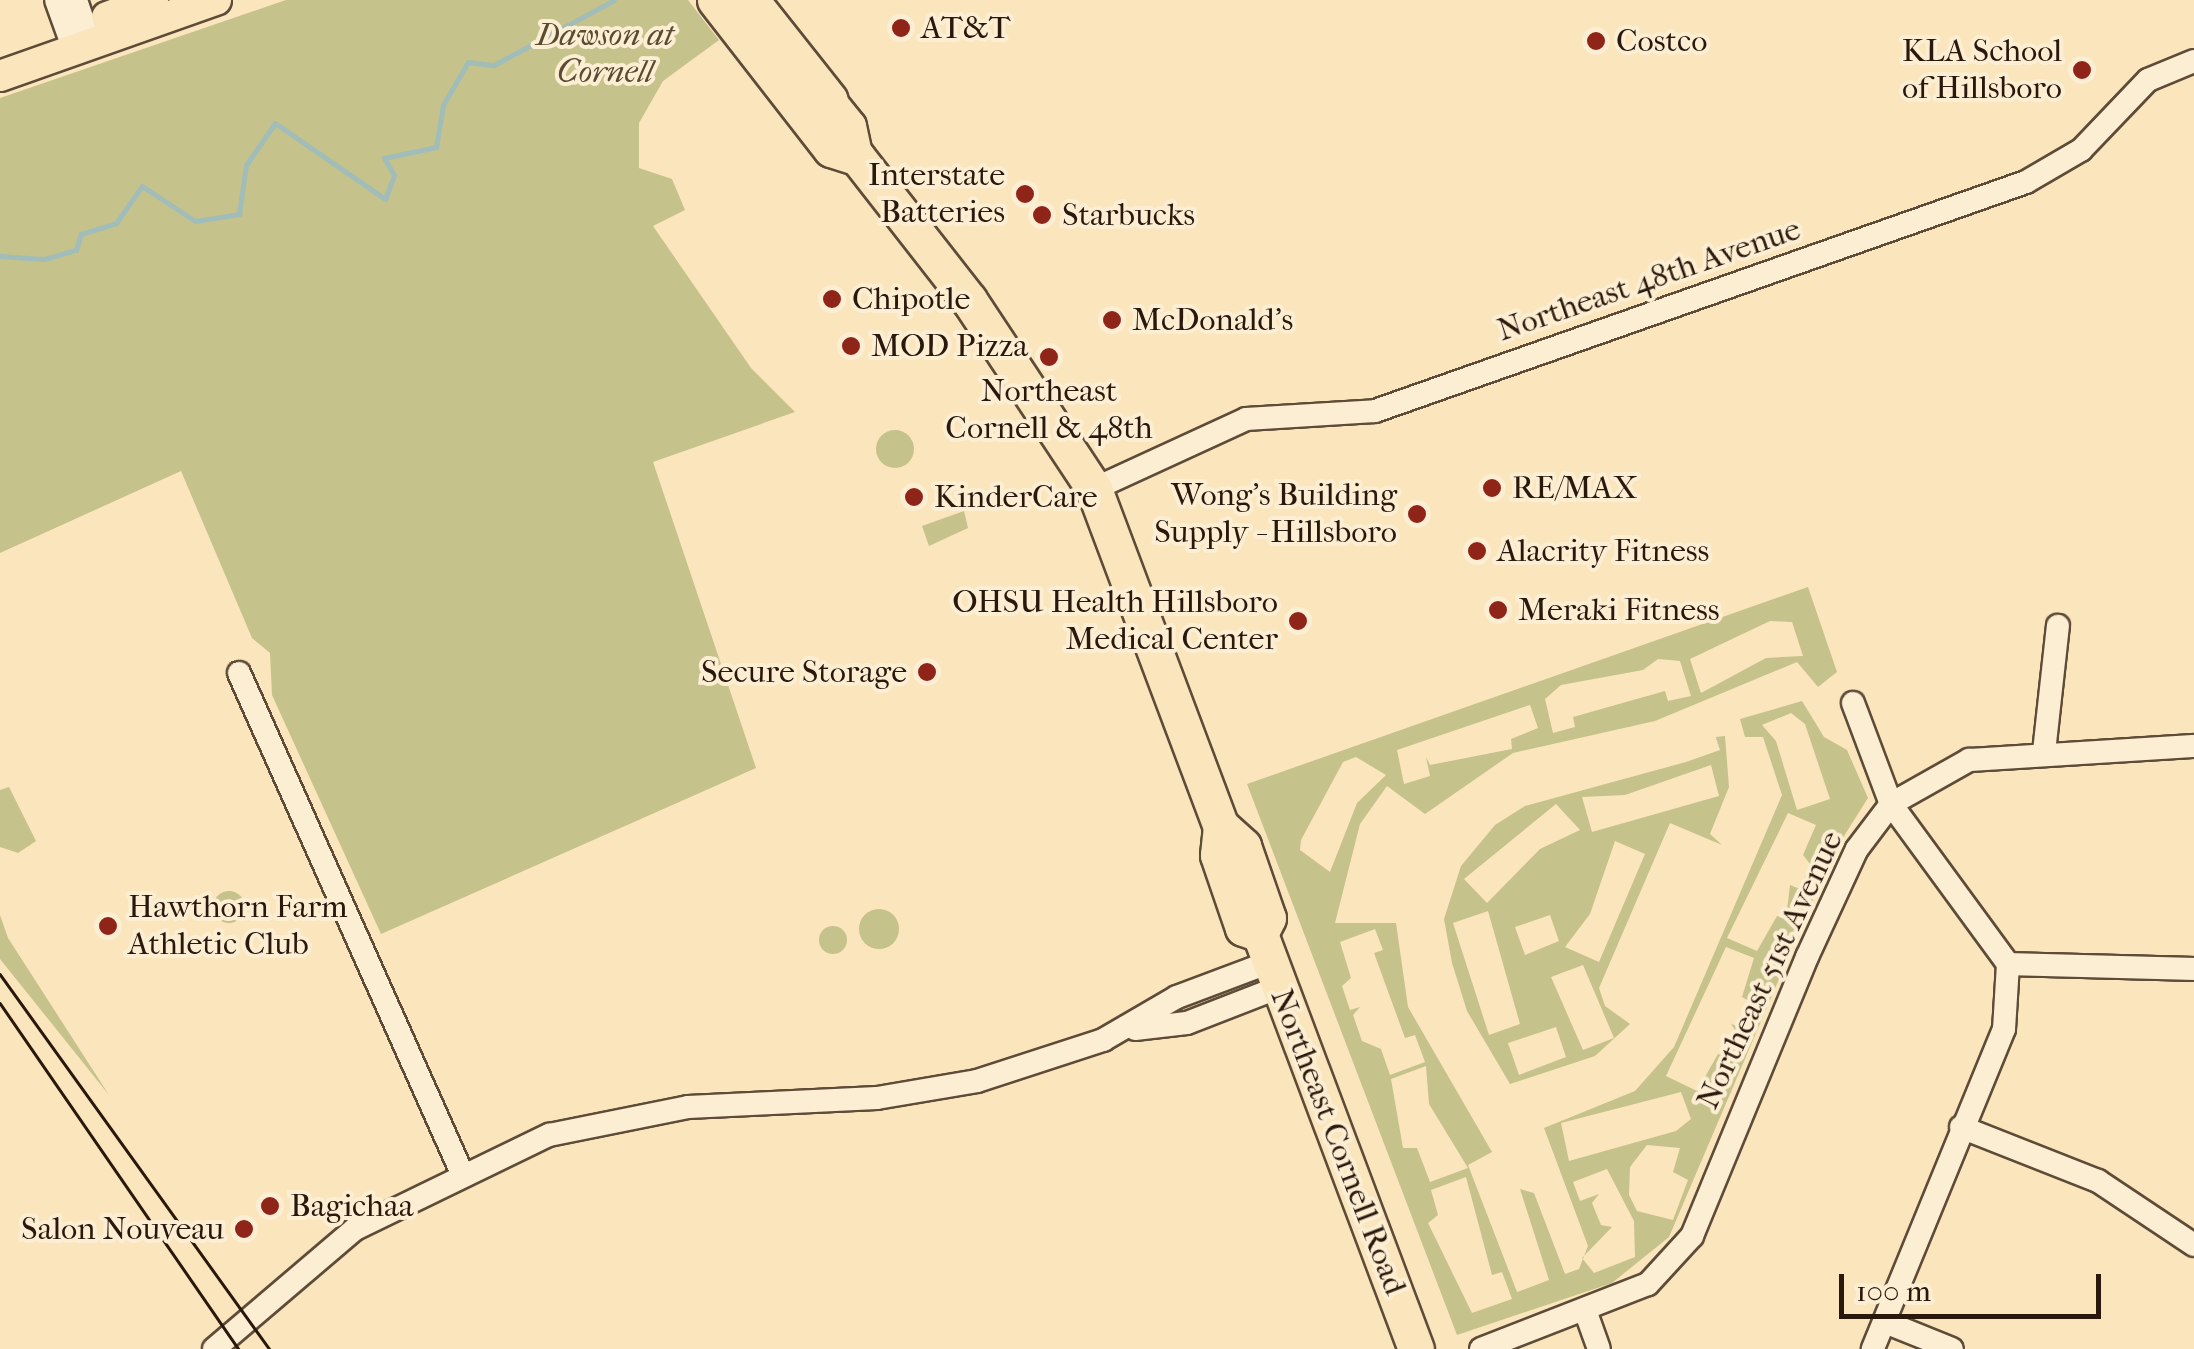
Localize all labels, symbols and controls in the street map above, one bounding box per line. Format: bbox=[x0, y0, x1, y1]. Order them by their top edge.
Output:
place label: AT&T bbox=[921, 9, 1010, 47]
park label: Dawson at Cornell bbox=[536, 17, 674, 92]
marker: AT&T bbox=[890, 17, 912, 39]
place label: Costco bbox=[1616, 22, 1707, 60]
marker: Costco bbox=[1585, 30, 1607, 52]
place label: KLA School of Hillsboro bbox=[1902, 33, 2062, 108]
marker: KLA School of Hillsboro bbox=[2071, 59, 2093, 81]
place label: Interstate Batteries bbox=[868, 157, 1005, 232]
marker: Interstate Batteries bbox=[1014, 183, 1036, 205]
place label: Starbucks bbox=[1062, 196, 1195, 234]
marker: Starbucks bbox=[1031, 204, 1053, 226]
street label: Northeast 48th Avenue bbox=[1492, 210, 1806, 350]
place label: Chipotle bbox=[852, 280, 970, 318]
marker: Chipotle bbox=[821, 288, 843, 310]
place label: McDonald's bbox=[1132, 301, 1293, 339]
marker: McDonald's bbox=[1101, 309, 1123, 331]
place label: MOD Pizza bbox=[871, 327, 1028, 365]
marker: MOD Pizza bbox=[840, 335, 862, 357]
marker: Northeast Cornell & 48th bbox=[1038, 346, 1060, 368]
place label: Northeast Cornell & 48th bbox=[945, 373, 1153, 448]
place label: RE/MAX bbox=[1512, 469, 1638, 507]
place label: Wong's Building Supply - Hillsboro bbox=[1154, 477, 1397, 552]
marker: RE/MAX bbox=[1481, 477, 1503, 499]
place label: KinderCare bbox=[934, 478, 1098, 516]
marker: KinderCare bbox=[903, 486, 925, 508]
marker: Wong's Building Supply - Hillsboro bbox=[1406, 503, 1428, 525]
place label: Alacrity Fitness bbox=[1497, 532, 1709, 570]
marker: Alacrity Fitness bbox=[1466, 540, 1488, 562]
place label: OHSU Health Hillsboro Medical Center bbox=[952, 584, 1278, 659]
place label: Meraki Fitness bbox=[1518, 591, 1720, 629]
marker: Meraki Fitness bbox=[1487, 599, 1509, 621]
marker: OHSU Health Hillsboro Medical Center bbox=[1287, 610, 1309, 632]
place label: Secure Storage bbox=[701, 653, 907, 691]
marker: Secure Storage bbox=[916, 661, 938, 683]
street label: Northeast 51st Avenue bbox=[1689, 825, 1851, 1115]
place label: Hawthorn Farm Athletic Club bbox=[128, 889, 348, 964]
marker: Hawthorn Farm Athletic Club bbox=[97, 915, 119, 937]
street label: Northeast Cornell Road bbox=[1262, 984, 1414, 1300]
place label: Bagichaa bbox=[290, 1187, 414, 1225]
marker: Bagichaa bbox=[259, 1195, 281, 1217]
place label: Salon Nouveau bbox=[21, 1210, 224, 1248]
marker: Salon Nouveau bbox=[233, 1218, 255, 1240]
scale bar bbox=[1844, 1254, 2106, 1316]
text: 100 m bbox=[1856, 1274, 1931, 1309]

